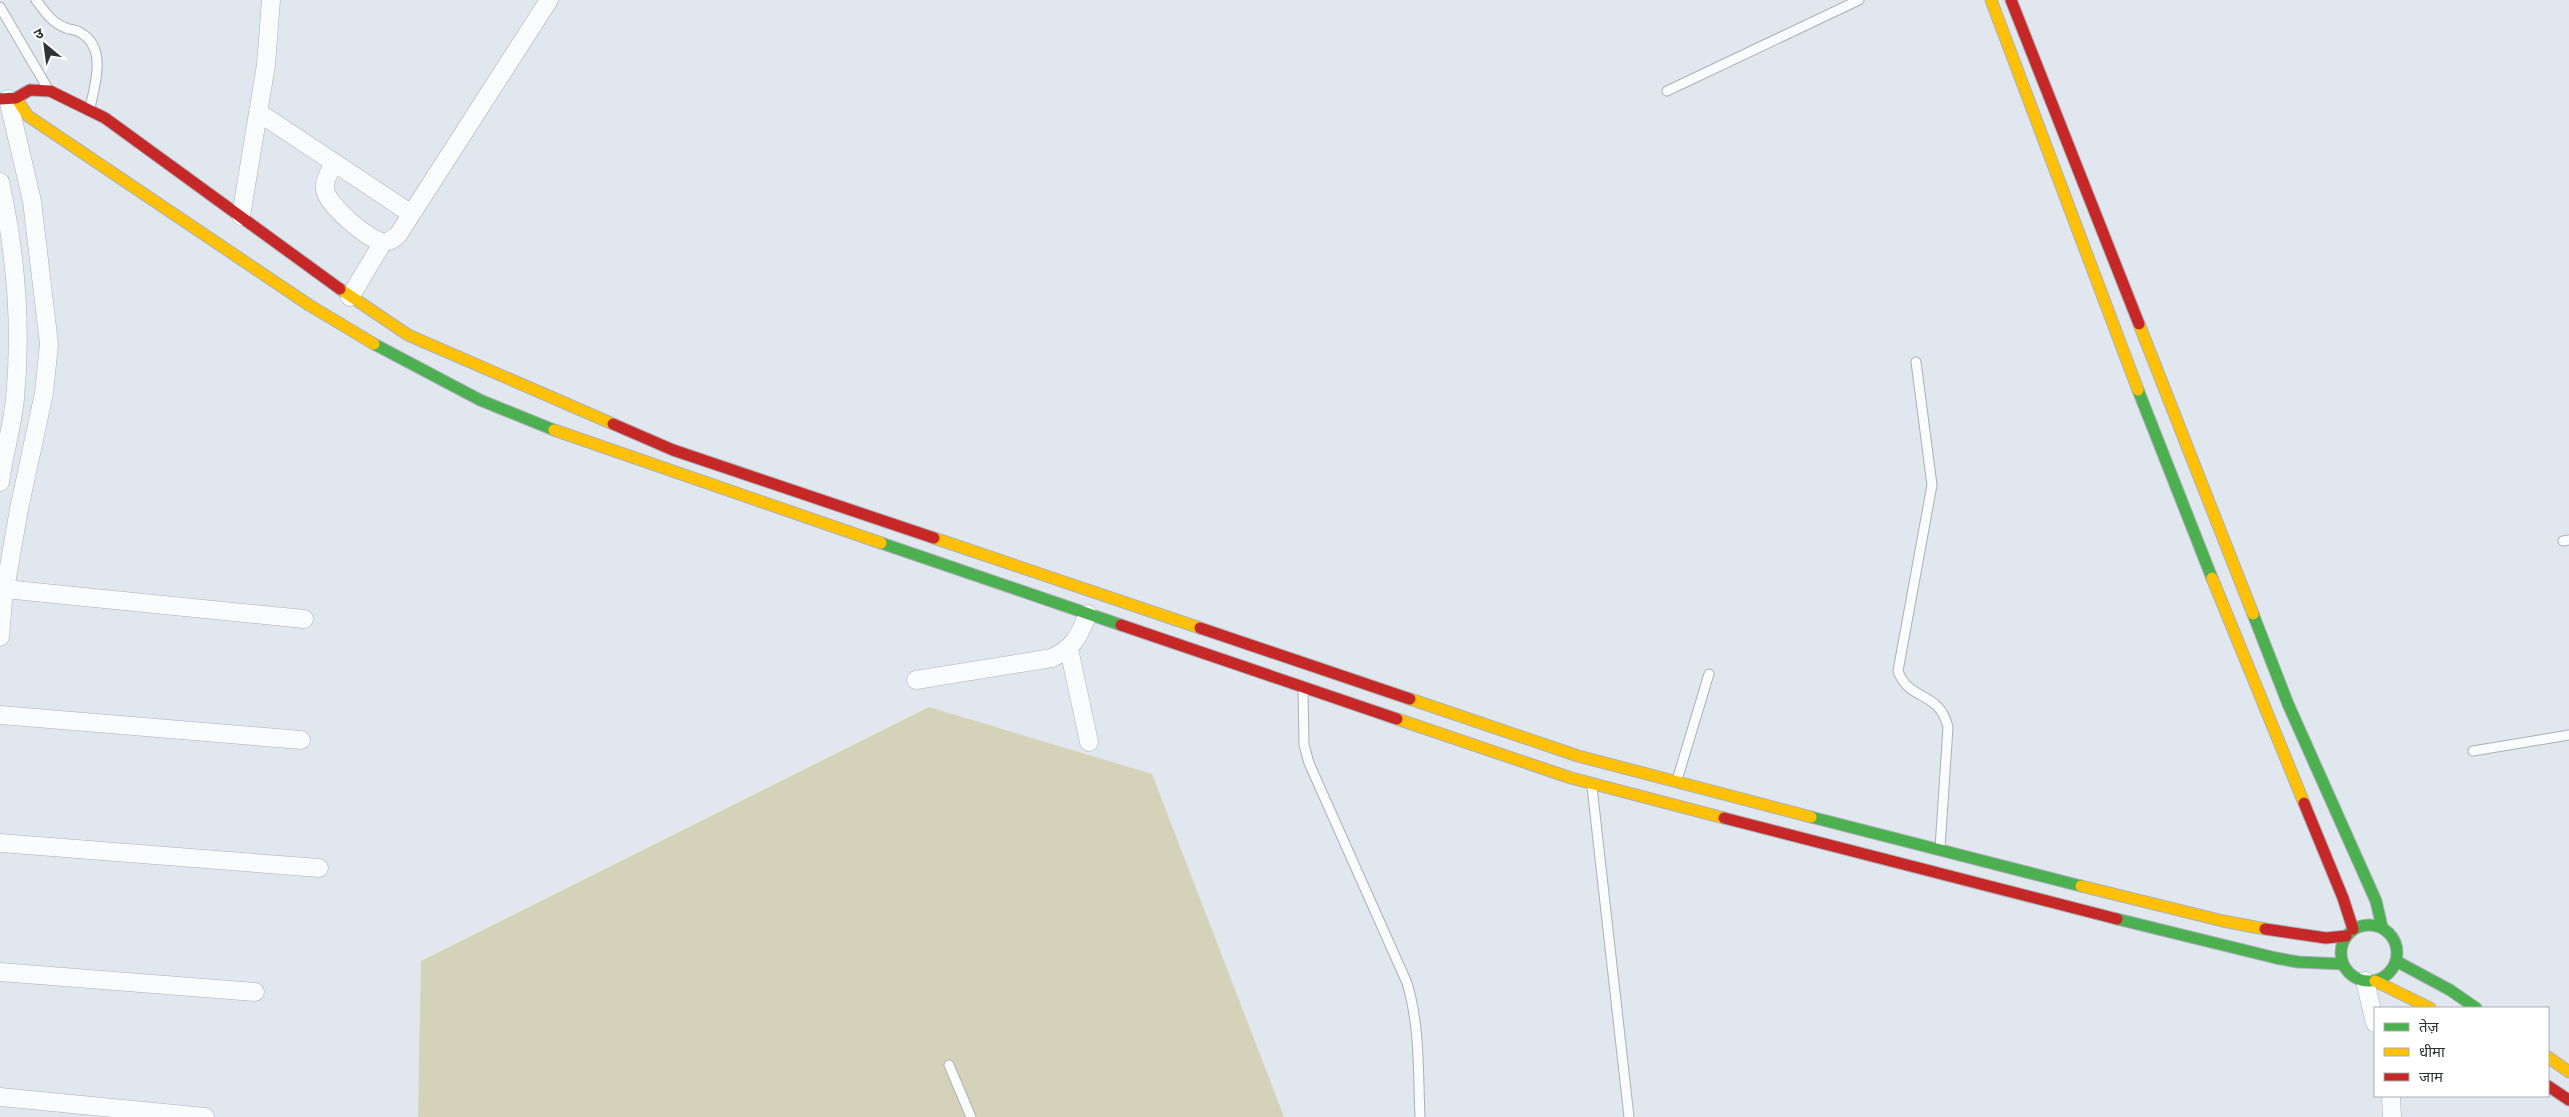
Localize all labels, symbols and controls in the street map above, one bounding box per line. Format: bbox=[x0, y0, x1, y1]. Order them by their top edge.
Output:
north arrow bbox=[20, 20, 70, 70]
text: उ bbox=[31, 23, 47, 43]
legend bbox=[2374, 1007, 2549, 1097]
text: तेज़ bbox=[2419, 1017, 2440, 1035]
text: धीमा bbox=[2419, 1042, 2446, 1060]
text: जाम bbox=[2419, 1067, 2444, 1085]

